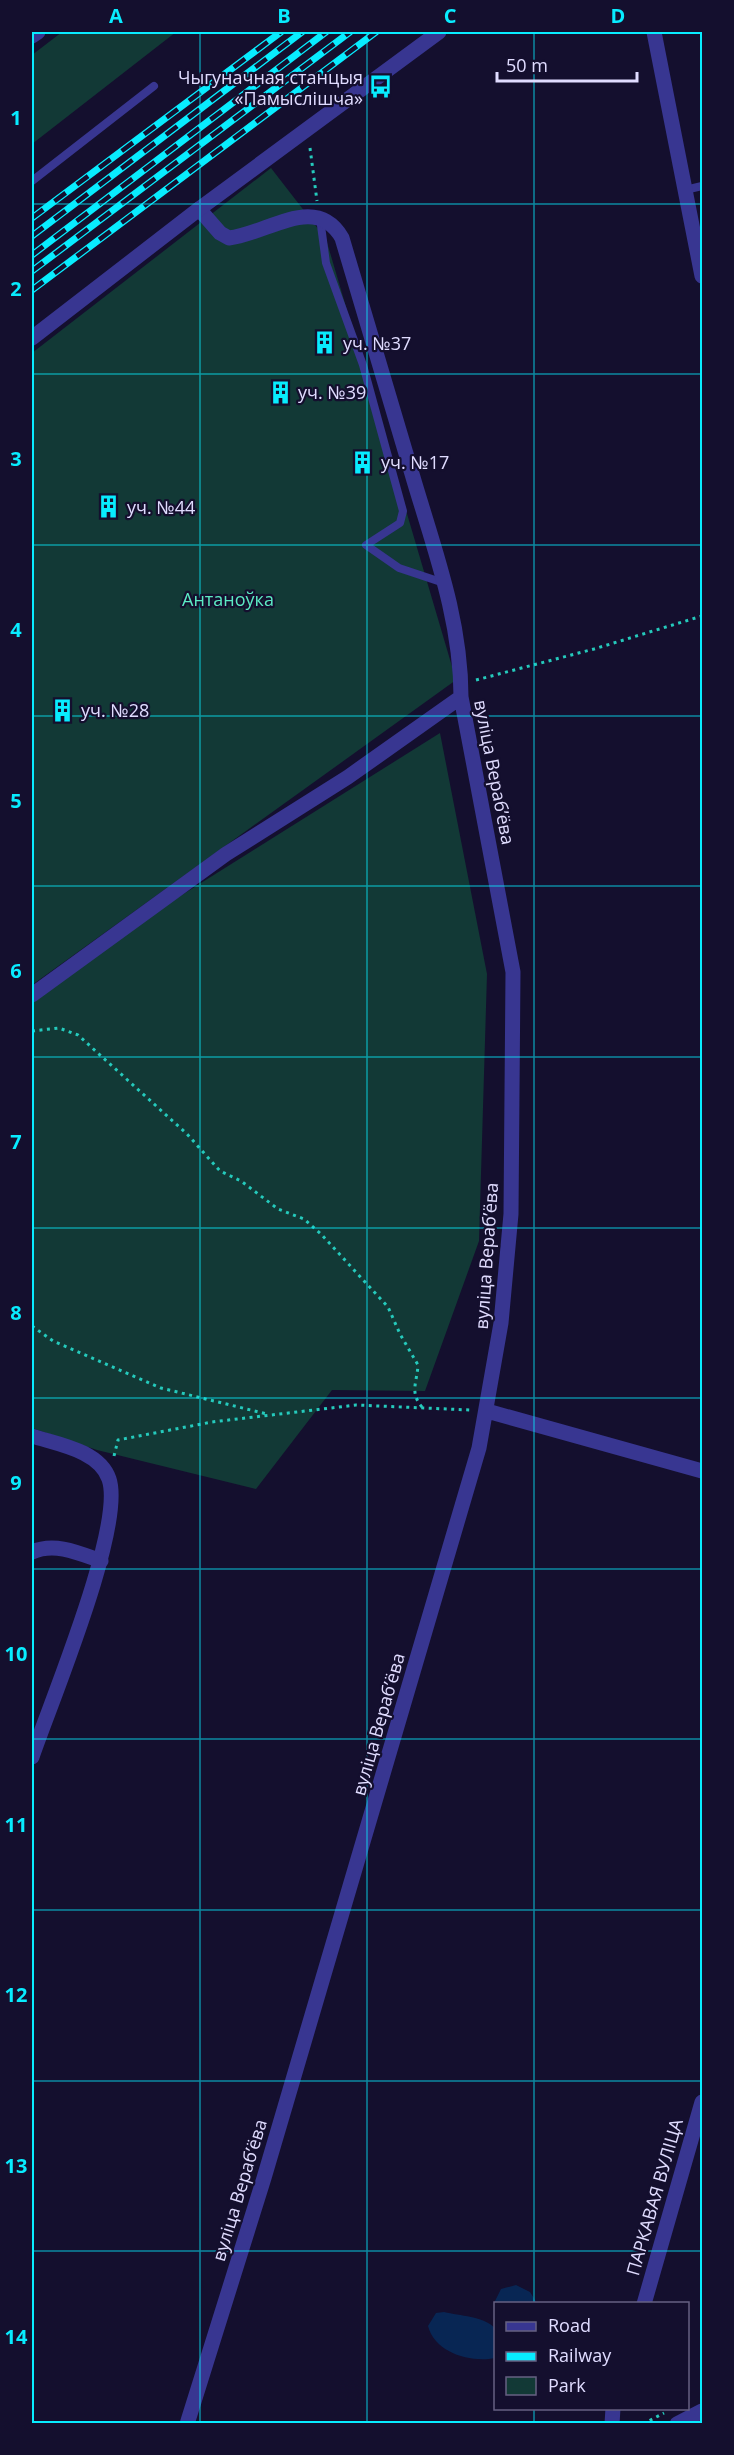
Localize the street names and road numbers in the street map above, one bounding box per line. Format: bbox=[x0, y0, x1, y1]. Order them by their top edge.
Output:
street label: вуліца Верабʼёва bbox=[469, 698, 521, 846]
street label: вуліца Верабʼёва bbox=[469, 1182, 503, 1330]
street label: вуліца Верабʼёва bbox=[346, 1650, 410, 1798]
street label: ПАРКАВАЯ ВУЛІЦА bbox=[620, 2115, 688, 2278]
street label: вуліца Верабʼёва bbox=[206, 2116, 272, 2264]

